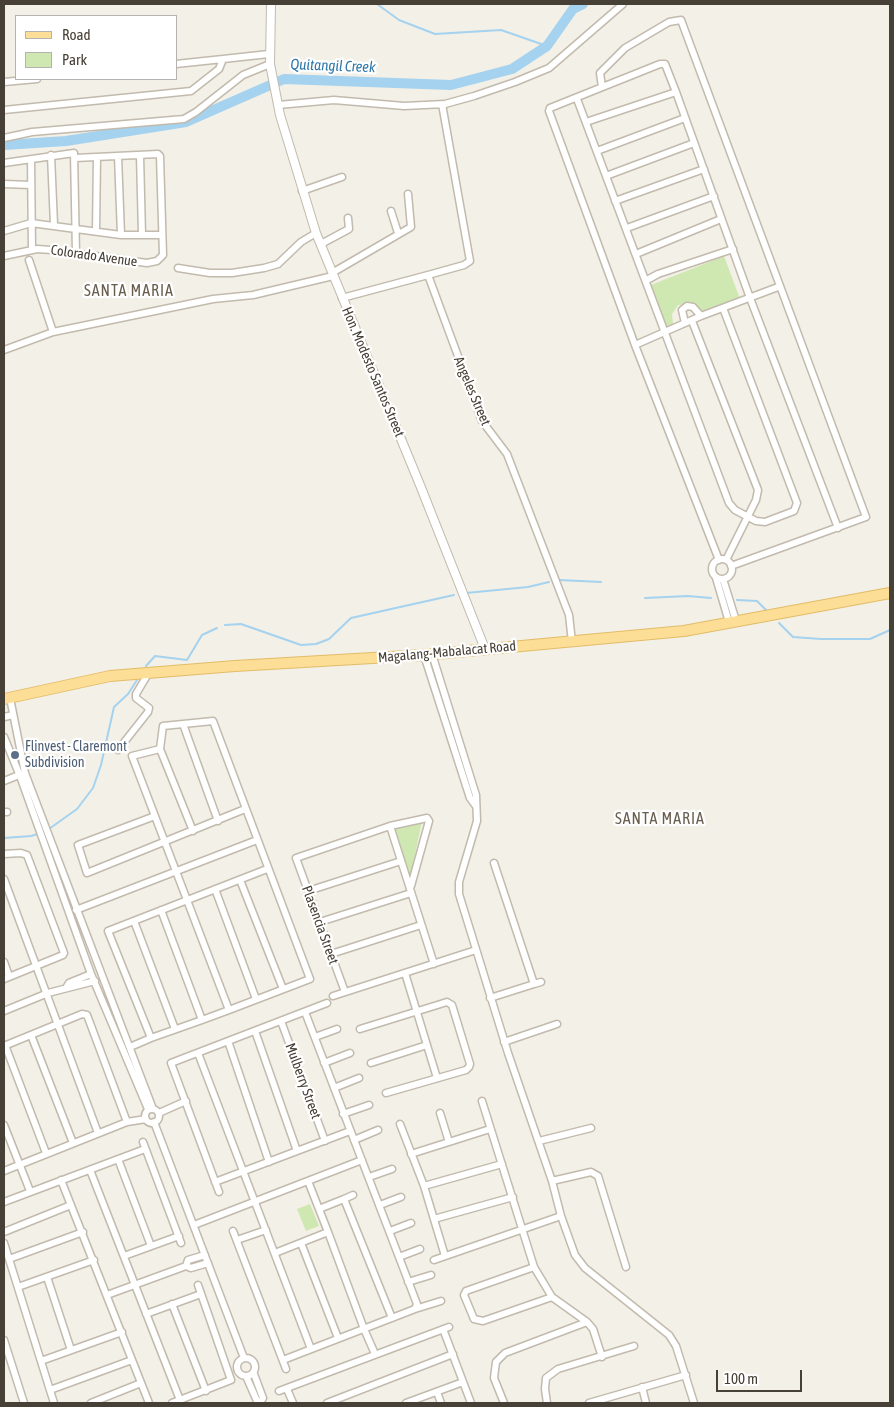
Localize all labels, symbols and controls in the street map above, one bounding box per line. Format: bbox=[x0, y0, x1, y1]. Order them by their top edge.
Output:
legend bbox=[15, 15, 178, 80]
text: Road bbox=[62, 26, 91, 43]
text: Park bbox=[62, 51, 87, 68]
water label: Quitangil Creek bbox=[290, 56, 376, 76]
street label: Colorado Avenue bbox=[50, 242, 138, 270]
district label: SANTA MARIA bbox=[83, 281, 175, 301]
street label: Hon. Modesto Santos Street bbox=[338, 305, 408, 439]
street label: Angeles Street bbox=[450, 354, 494, 428]
street label: Magalang-Mabalacat Road bbox=[377, 638, 517, 666]
place label: Flinvest - Claremont Subdivision bbox=[25, 739, 127, 772]
marker: Flinvest - Claremont Subdivision bbox=[9, 749, 21, 761]
district label: SANTA MARIA bbox=[614, 809, 706, 829]
street label: Plasencia Street bbox=[298, 883, 342, 967]
street label: Mulberry Street bbox=[282, 1041, 324, 1121]
scale bar bbox=[719, 1360, 805, 1392]
text: 100 m bbox=[724, 1370, 758, 1387]

